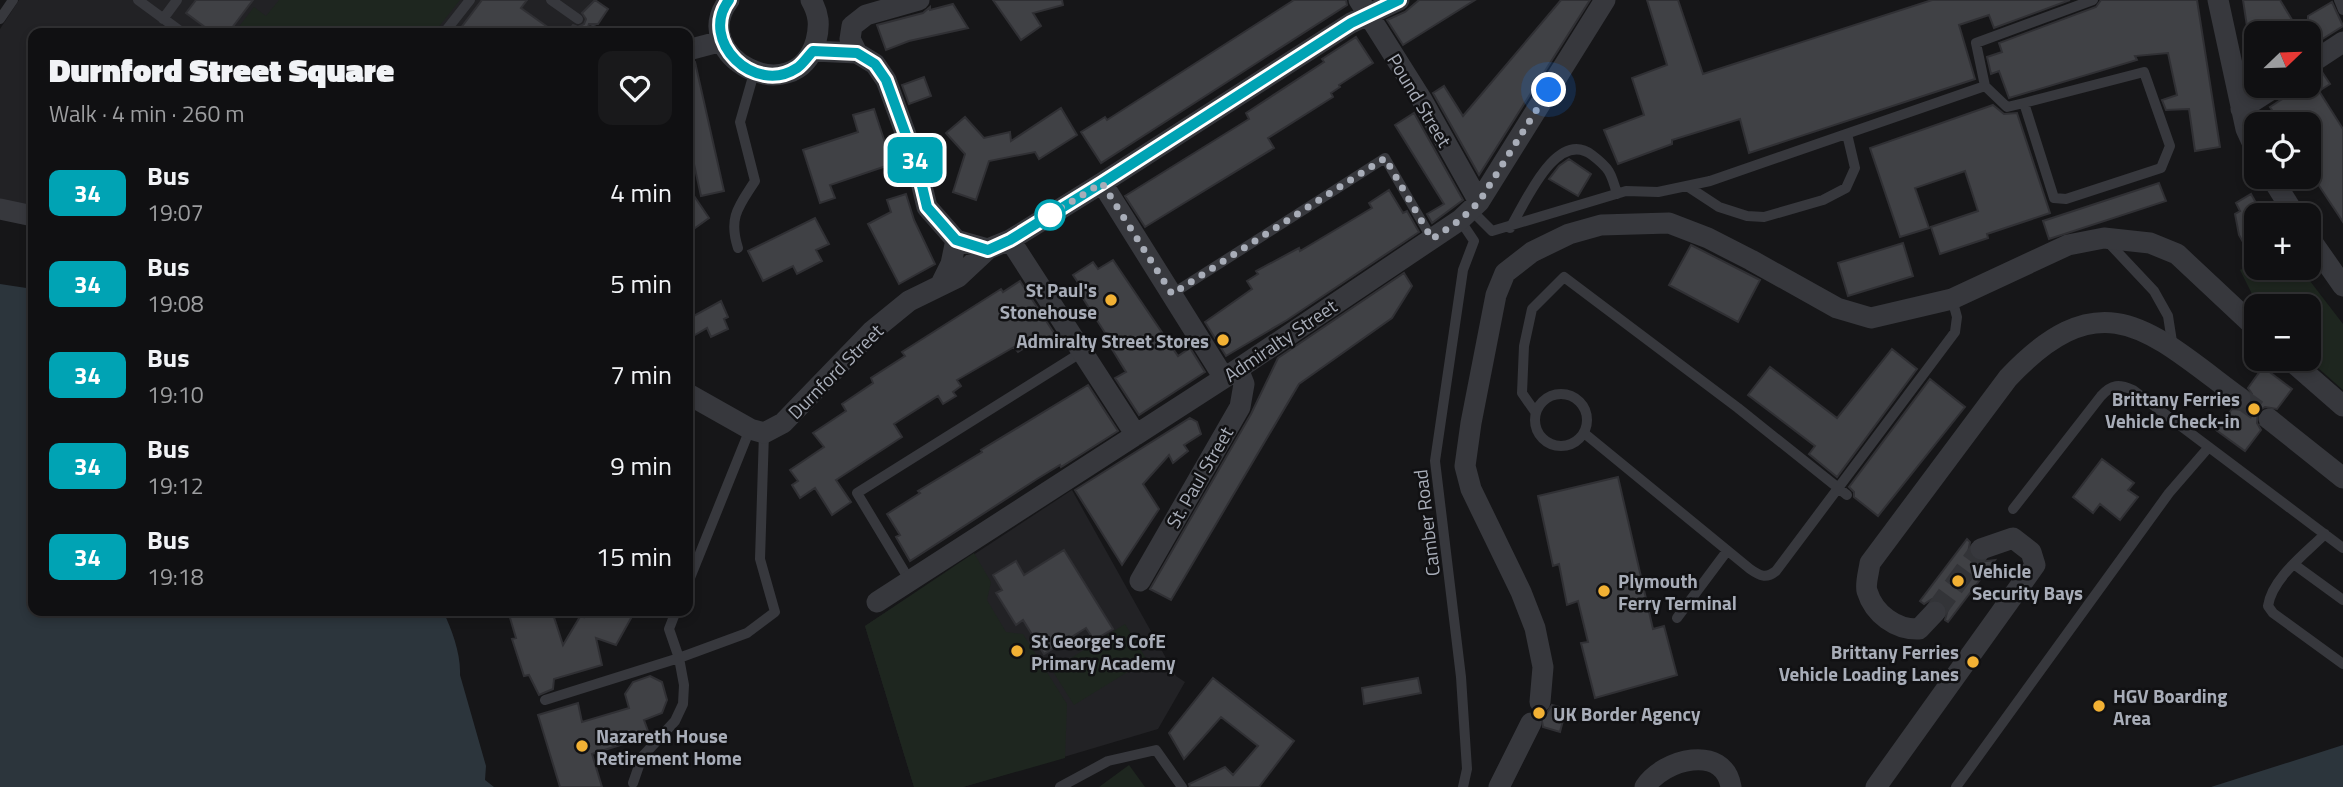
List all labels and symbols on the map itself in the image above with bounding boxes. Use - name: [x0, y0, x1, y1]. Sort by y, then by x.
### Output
- north arrow: [2244, 21, 2320, 98]
- street label: Pound Street: [1381, 48, 1460, 153]
- your location: [1531, 72, 1566, 107]
- line badge: 34: [884, 137, 946, 183]
- unlabelled marker: [1035, 200, 1065, 230]
- place label: St Paul's Stonehouse: [1000, 275, 1097, 326]
- street label: Admiralty Street: [1218, 291, 1343, 389]
- marker: St Paul's Stonehouse: [1103, 292, 1119, 308]
- street label: Durnford Street: [781, 316, 890, 425]
- place label: Admiralty Street Stores: [1016, 326, 1209, 355]
- marker: Admiralty Street Stores: [1215, 332, 1231, 348]
- place label: Brittany Ferries Vehicle Check-in: [2105, 384, 2240, 435]
- marker: Brittany Ferries Vehicle Check-in: [2246, 401, 2262, 417]
- street label: St. Paul Street: [1158, 420, 1240, 533]
- street label: Camber Road: [1405, 468, 1447, 578]
- place label: Vehicle Security Bays: [1972, 556, 2083, 607]
- place label: Plymouth Ferry Terminal: [1618, 566, 1737, 617]
- marker: Vehicle Security Bays: [1950, 573, 1966, 589]
- marker: Plymouth Ferry Terminal: [1596, 583, 1612, 599]
- place label: St George's CofE Primary Academy: [1031, 626, 1176, 677]
- place label: Brittany Ferries Vehicle Loading Lanes: [1779, 637, 1959, 688]
- marker: St George's CofE Primary Academy: [1009, 643, 1025, 659]
- marker: Brittany Ferries Vehicle Loading Lanes: [1965, 654, 1981, 670]
- place label: HGV Boarding Area: [2113, 681, 2227, 732]
- marker: HGV Boarding Area: [2091, 698, 2107, 714]
- place label: UK Border Agency: [1553, 699, 1701, 728]
- marker: UK Border Agency: [1531, 705, 1547, 721]
- place label: Nazareth House Retirement Home: [596, 721, 742, 772]
- marker: Nazareth House Retirement Home: [574, 738, 590, 754]

